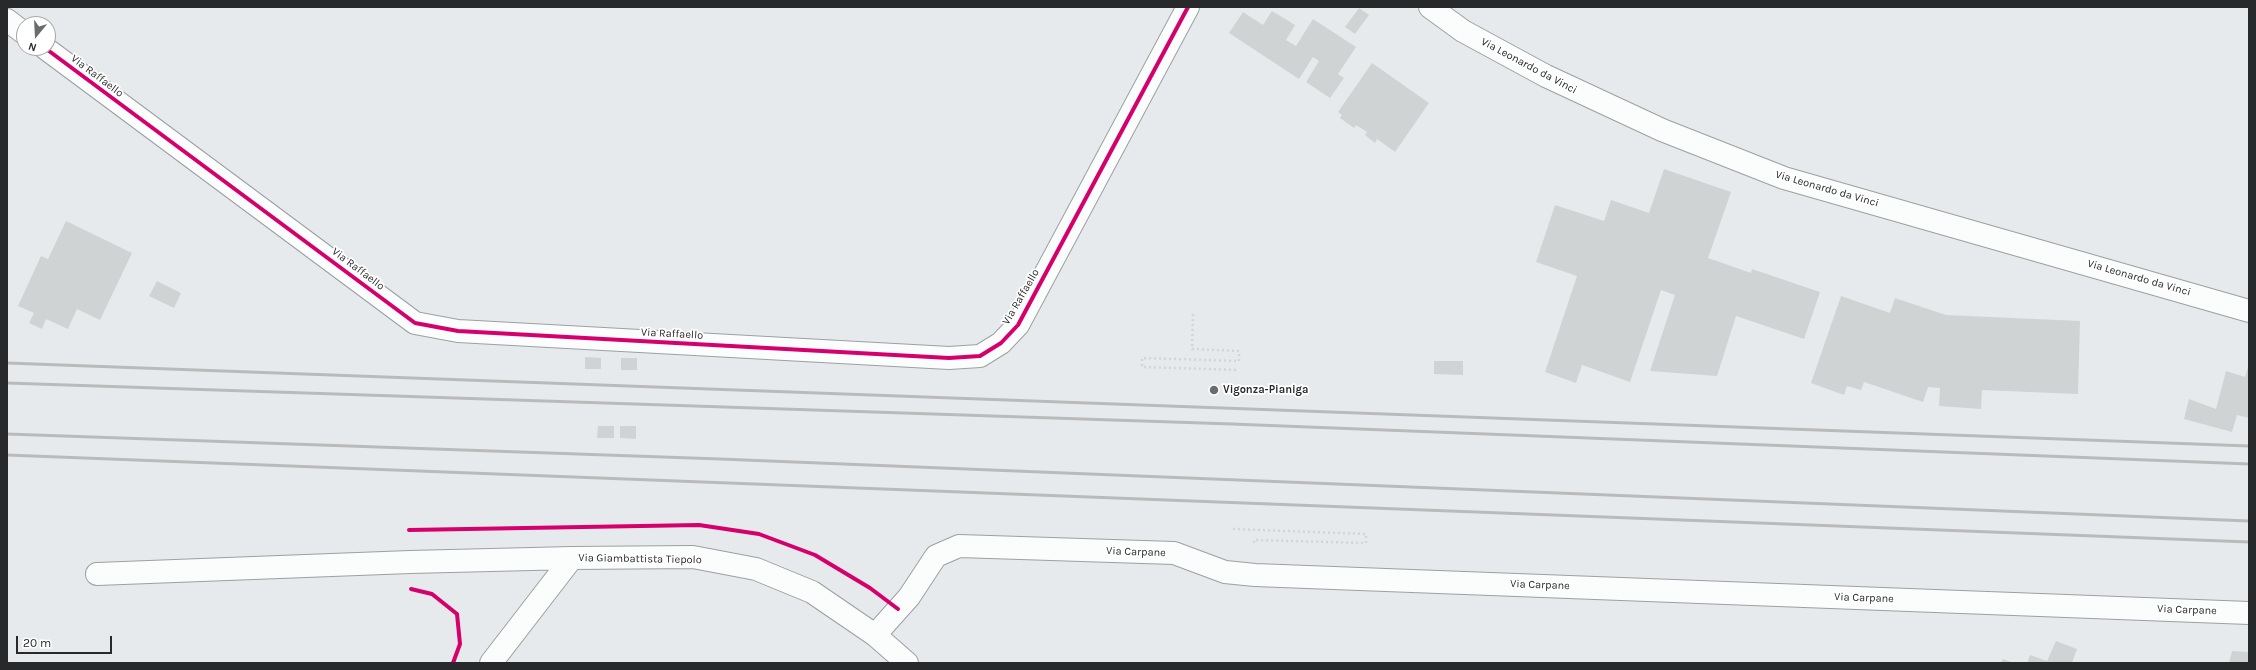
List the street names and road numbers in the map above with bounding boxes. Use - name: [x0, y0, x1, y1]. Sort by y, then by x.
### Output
- street label: Via Leonardo da Vinci: [1479, 35, 1579, 97]
- street label: Via Raffaello: [68, 52, 126, 100]
- street label: Via Leonardo da Vinci: [1774, 168, 1880, 210]
- street label: Via Raffaello: [329, 245, 387, 293]
- street label: Via Leonardo da Vinci: [2086, 257, 2192, 299]
- street label: Via Raffaello: [1000, 267, 1042, 327]
- street label: Via Raffaello: [641, 326, 703, 342]
- street label: Via Carpane: [1106, 544, 1166, 560]
- street label: Via Giambattista Tiepolo: [578, 551, 702, 567]
- street label: Via Carpane: [1510, 577, 1570, 593]
- street label: Via Carpane: [1834, 590, 1894, 606]
- street label: Via Carpane: [2157, 602, 2217, 618]

